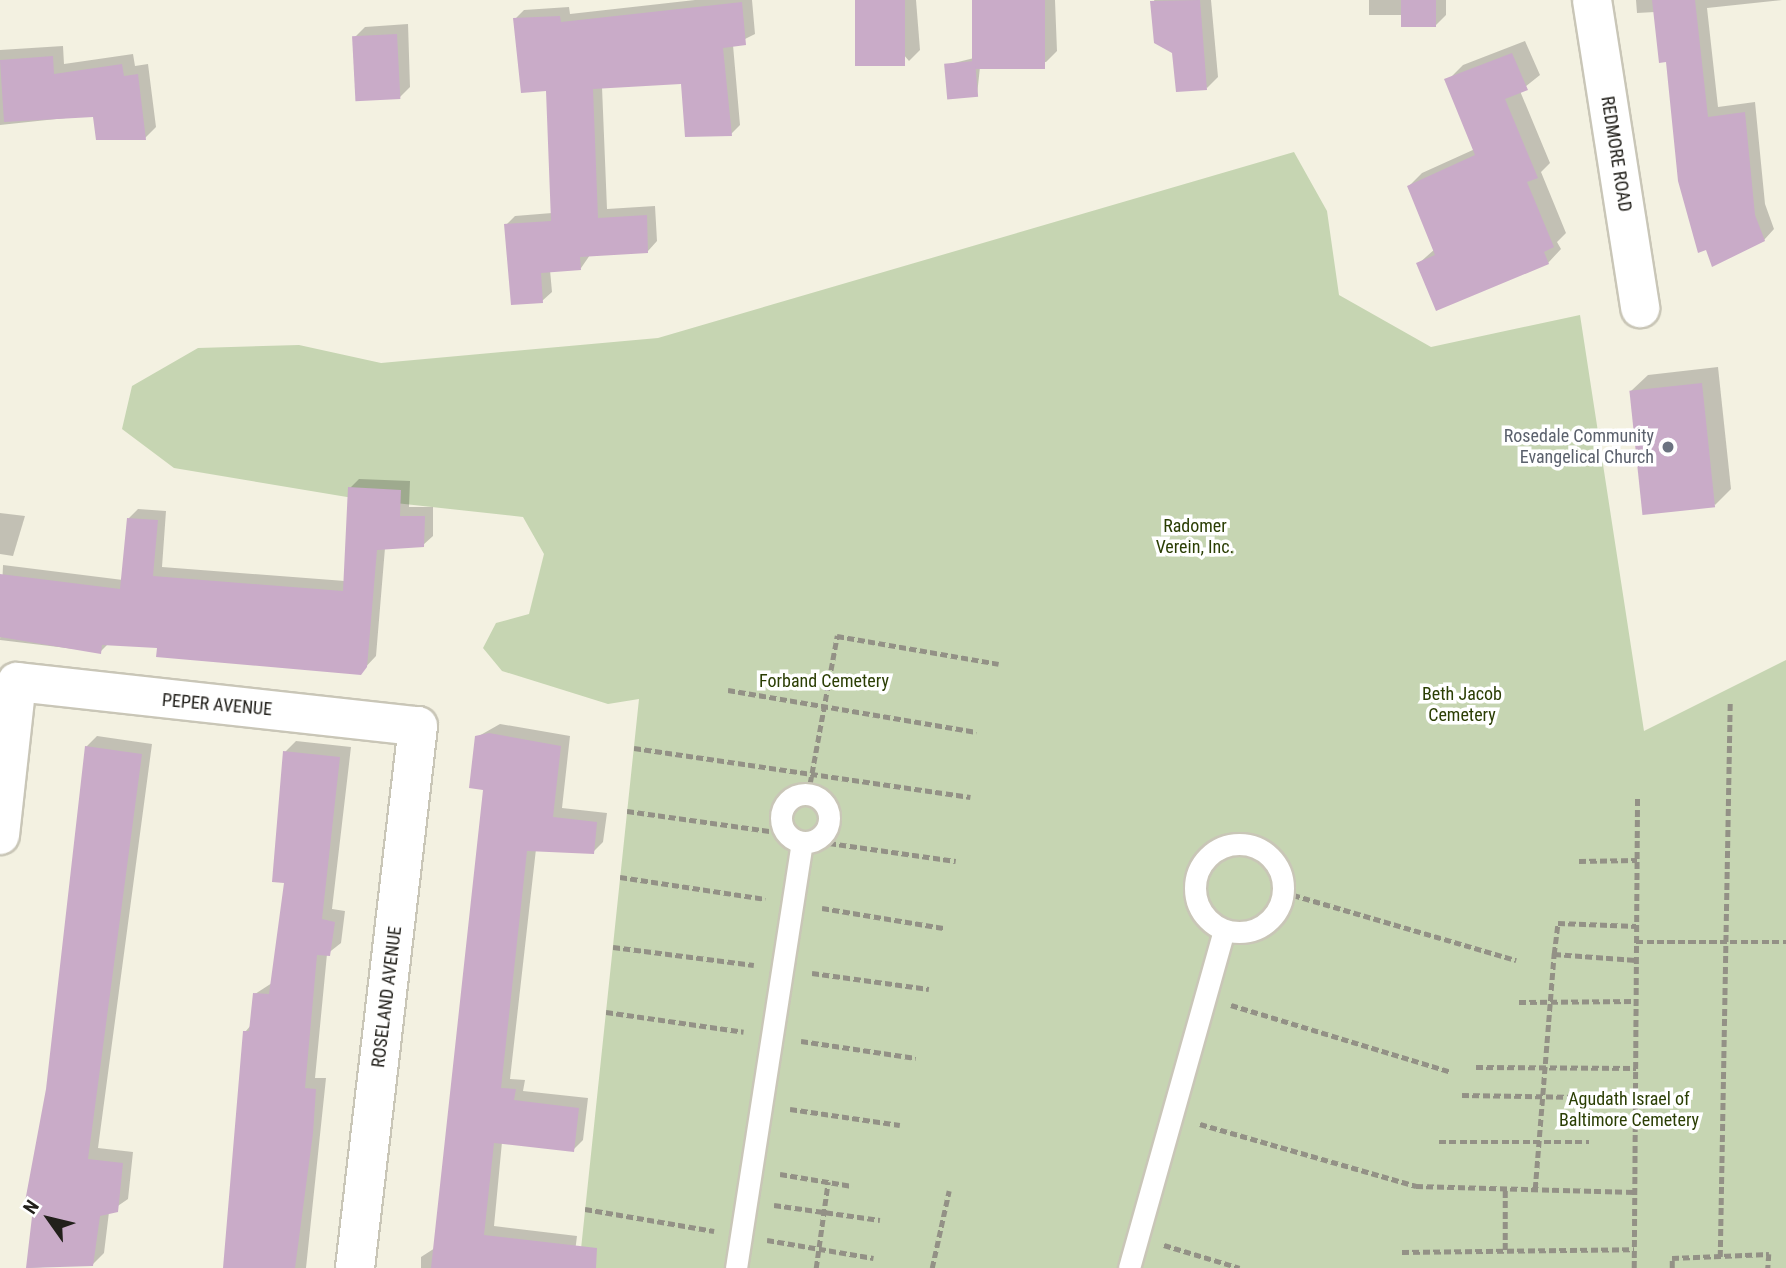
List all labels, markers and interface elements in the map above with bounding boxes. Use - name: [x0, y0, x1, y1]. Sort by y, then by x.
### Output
- street label: REDMORE ROAD: [1596, 95, 1636, 213]
- place label: Rosedale Community Evangelical Church: [1504, 426, 1654, 468]
- marker: Rosedale Community Evangelical Church: [1660, 439, 1676, 455]
- park label: Radomer Verein, Inc.: [1156, 516, 1234, 558]
- park label: Forband Cemetery: [759, 670, 889, 692]
- park label: Beth Jacob Cemetery: [1422, 684, 1502, 726]
- street label: PEPER AVENUE: [161, 689, 273, 721]
- street label: ROSELAND AVENUE: [368, 925, 406, 1069]
- park label: Agudath Israel of Baltimore Cemetery: [1559, 1089, 1699, 1132]
- north arrow: [14, 1184, 84, 1254]
- text: N: [18, 1196, 44, 1218]

